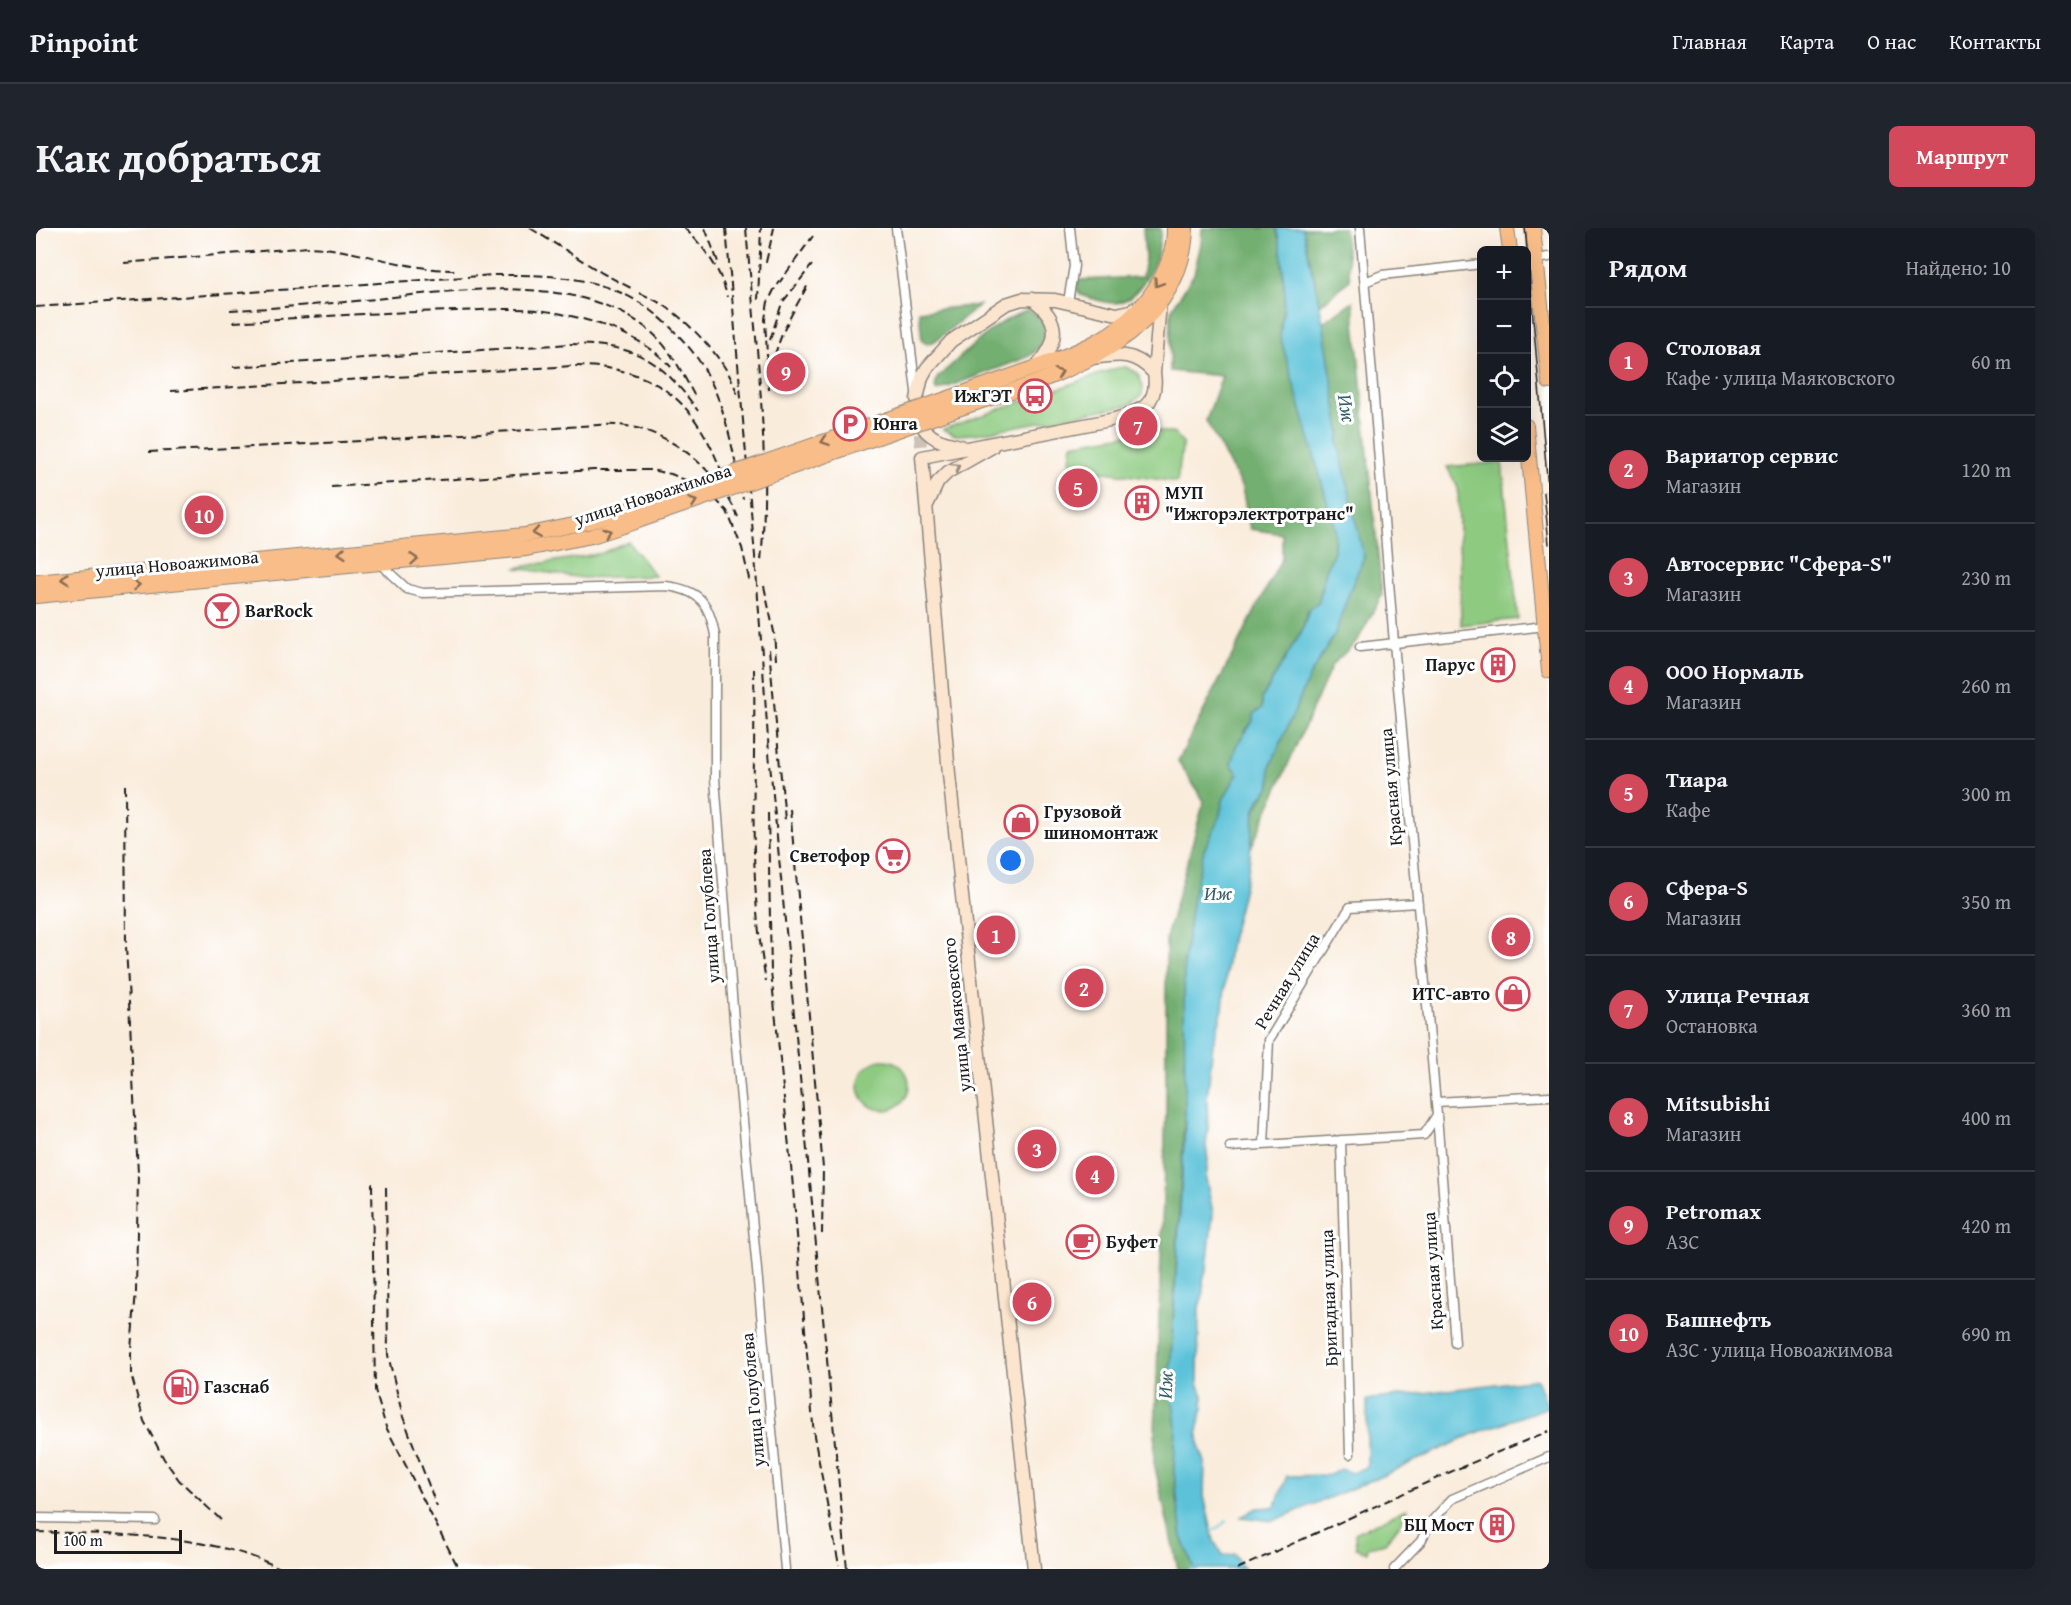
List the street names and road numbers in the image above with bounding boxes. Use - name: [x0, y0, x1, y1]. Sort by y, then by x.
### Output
- street label: улица Новоажимова: [570, 456, 735, 533]
- street label: улица Новоажимова: [93, 543, 260, 584]
- street label: Красная улица: [1372, 727, 1409, 847]
- street label: улица Голублева: [690, 848, 727, 985]
- street label: Речная улица: [1247, 927, 1326, 1034]
- street label: улица Маяковского: [935, 936, 978, 1095]
- street label: Красная улица: [1415, 1211, 1450, 1331]
- street label: Бригадная улица: [1313, 1229, 1344, 1367]
- street label: улица Голублева: [733, 1331, 772, 1469]

